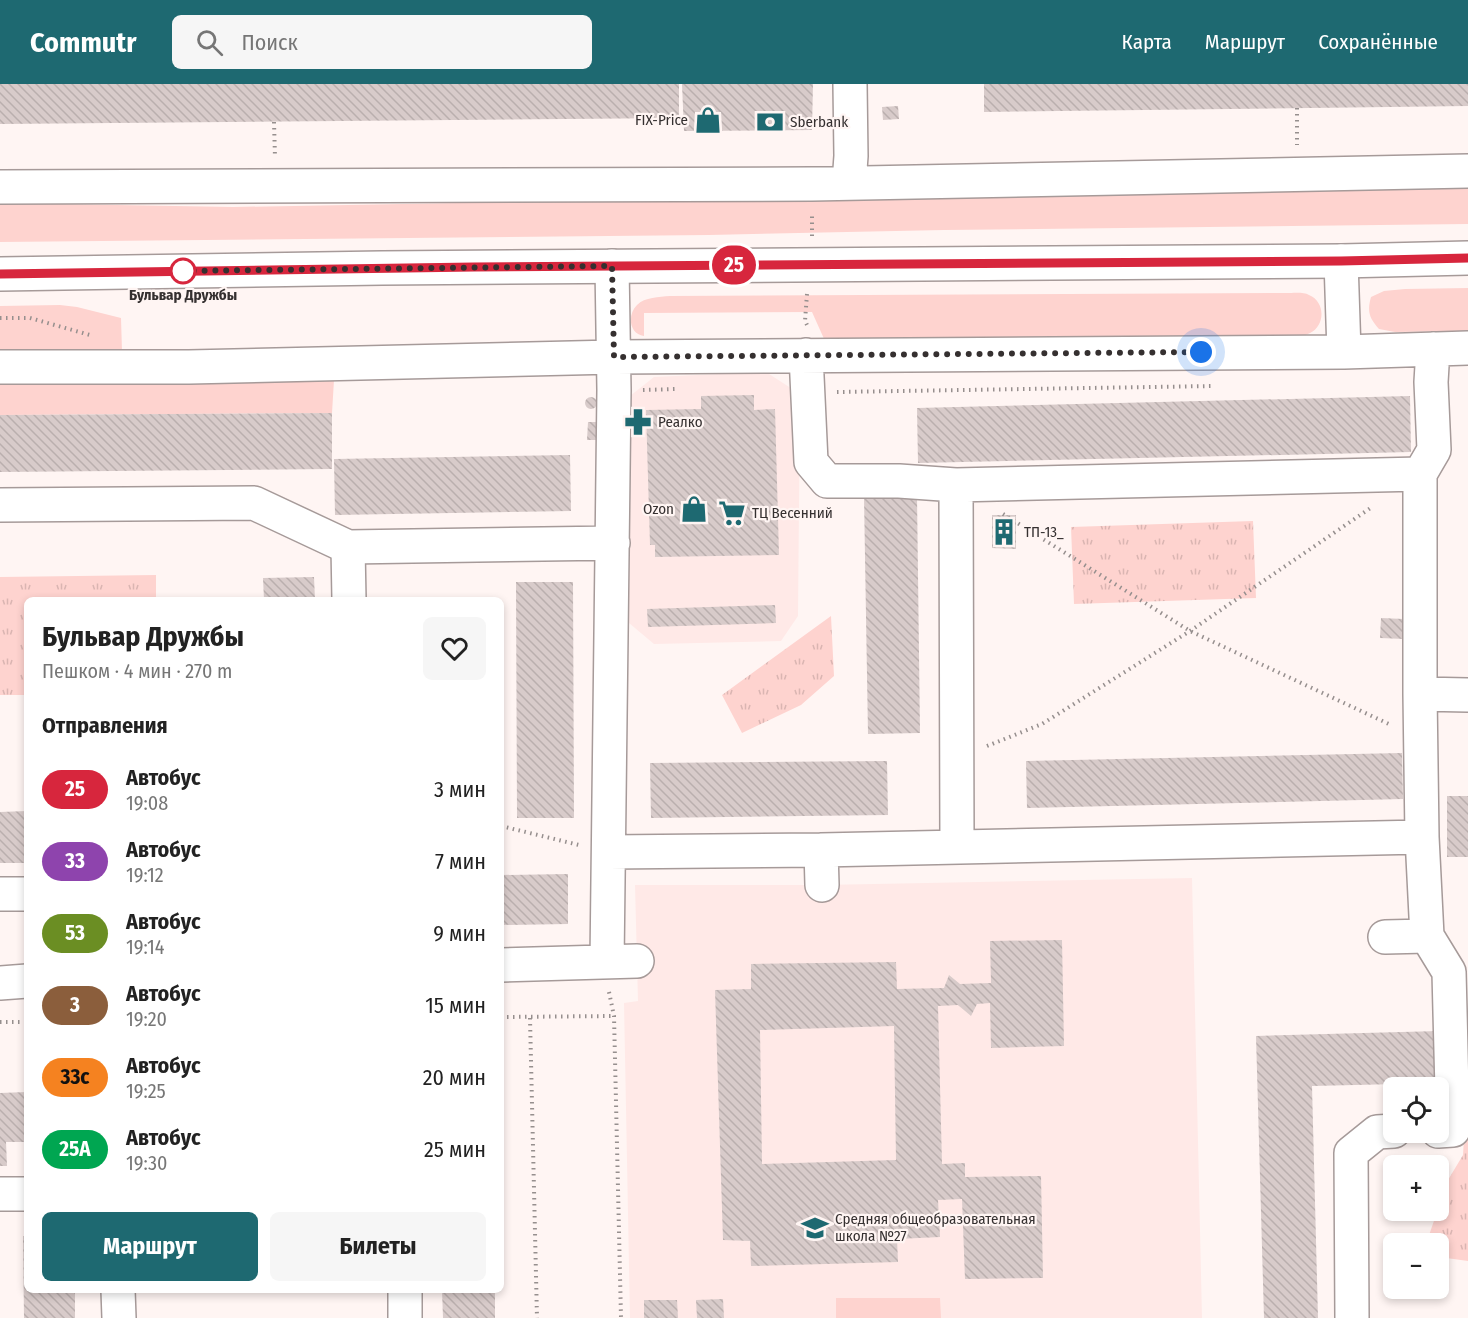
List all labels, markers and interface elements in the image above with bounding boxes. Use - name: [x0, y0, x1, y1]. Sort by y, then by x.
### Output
- search box: [172, 15, 592, 69]
- text: Commutr: [30, 26, 136, 59]
- icon: search: [193, 26, 226, 59]
- text: Поиск: [241, 29, 298, 56]
- text: Карта: [1122, 29, 1172, 55]
- text: Маршрут: [1205, 29, 1285, 55]
- text: Сохранённые: [1318, 29, 1438, 55]
- shop icon: FIX-Price: [693, 105, 723, 135]
- bank icon: Sberbank: [755, 107, 785, 137]
- place label: FIX-Price: [635, 111, 688, 129]
- place label: Sberbank: [790, 113, 848, 131]
- line badge: 25: [707, 246, 761, 285]
- text: 25: [724, 252, 744, 278]
- marker: Бульвар Дружбы: [170, 258, 196, 284]
- place label: Бульвар Дружбы: [129, 286, 237, 304]
- your location: [1186, 337, 1216, 367]
- pharmacy icon: Реалко: [623, 407, 653, 437]
- place label: Реалко: [658, 413, 703, 431]
- shop icon: Ozon: [679, 494, 709, 524]
- supermarket icon: ТЦ Весенний: [717, 498, 747, 528]
- place label: Ozon: [643, 500, 674, 518]
- place label: ТЦ Весенний: [752, 504, 833, 522]
- building icon: ТП-13_: [989, 517, 1019, 547]
- place label: ТП-13_: [1024, 523, 1064, 541]
- button: heart: [423, 617, 486, 680]
- text: Бульвар Дружбы: [42, 620, 244, 653]
- text: Пешком · 4 мин · 270 m: [42, 659, 232, 683]
- text: Отправления: [42, 712, 168, 739]
- text: Автобус: [126, 764, 201, 791]
- text: 25: [65, 776, 85, 802]
- text: 3 мин: [434, 776, 486, 803]
- text: 19:08: [126, 791, 168, 815]
- text: Автобус: [126, 836, 201, 863]
- text: 33: [65, 848, 85, 874]
- text: 7 мин: [435, 848, 486, 875]
- text: 19:12: [126, 863, 164, 887]
- text: Автобус: [126, 908, 201, 935]
- text: 53: [65, 920, 85, 946]
- text: 9 мин: [433, 920, 486, 947]
- text: 19:14: [126, 935, 164, 959]
- text: Автобус: [126, 980, 201, 1007]
- text: 3: [70, 992, 80, 1018]
- text: 15 мин: [425, 992, 486, 1019]
- text: 19:20: [126, 1007, 167, 1031]
- text: Автобус: [126, 1052, 201, 1079]
- text: 33с: [60, 1064, 90, 1090]
- text: 20 мин: [423, 1064, 486, 1091]
- map controls: [1383, 1077, 1449, 1299]
- button: locate: [1383, 1077, 1449, 1143]
- text: 19:25: [126, 1079, 166, 1103]
- text: Автобус: [126, 1124, 201, 1151]
- text: 25А: [59, 1136, 91, 1162]
- text: 25 мин: [424, 1136, 486, 1163]
- text: 19:30: [126, 1151, 167, 1175]
- button: +: [1383, 1155, 1449, 1221]
- place label: Средняя общеобразовательная школа №27: [835, 1210, 1036, 1245]
- button: Маршрут: [42, 1212, 258, 1281]
- button: Билеты: [270, 1212, 486, 1281]
- school or university icon: Средняя общеобразовательная школа №27: [800, 1213, 830, 1243]
- button: −: [1383, 1233, 1449, 1299]

